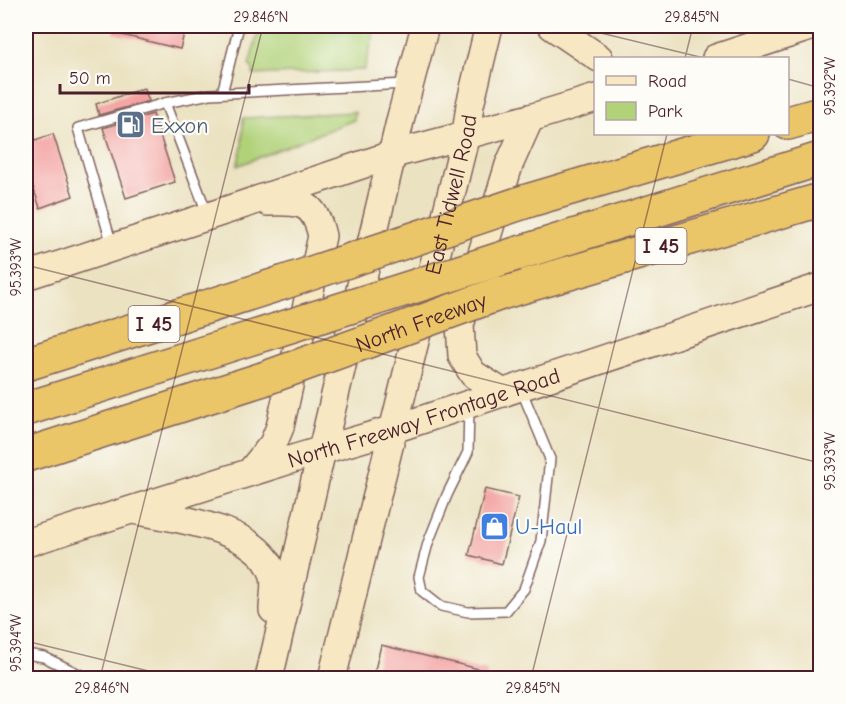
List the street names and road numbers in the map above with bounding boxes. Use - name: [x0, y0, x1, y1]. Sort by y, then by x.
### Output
- street label: East Tidwell Road: [420, 113, 483, 277]
- road number: I 45: [636, 228, 686, 264]
- street label: North Freeway: [352, 287, 491, 358]
- road number: I 45: [128, 306, 180, 342]
- street label: North Freeway Frontage Road: [285, 363, 563, 474]

